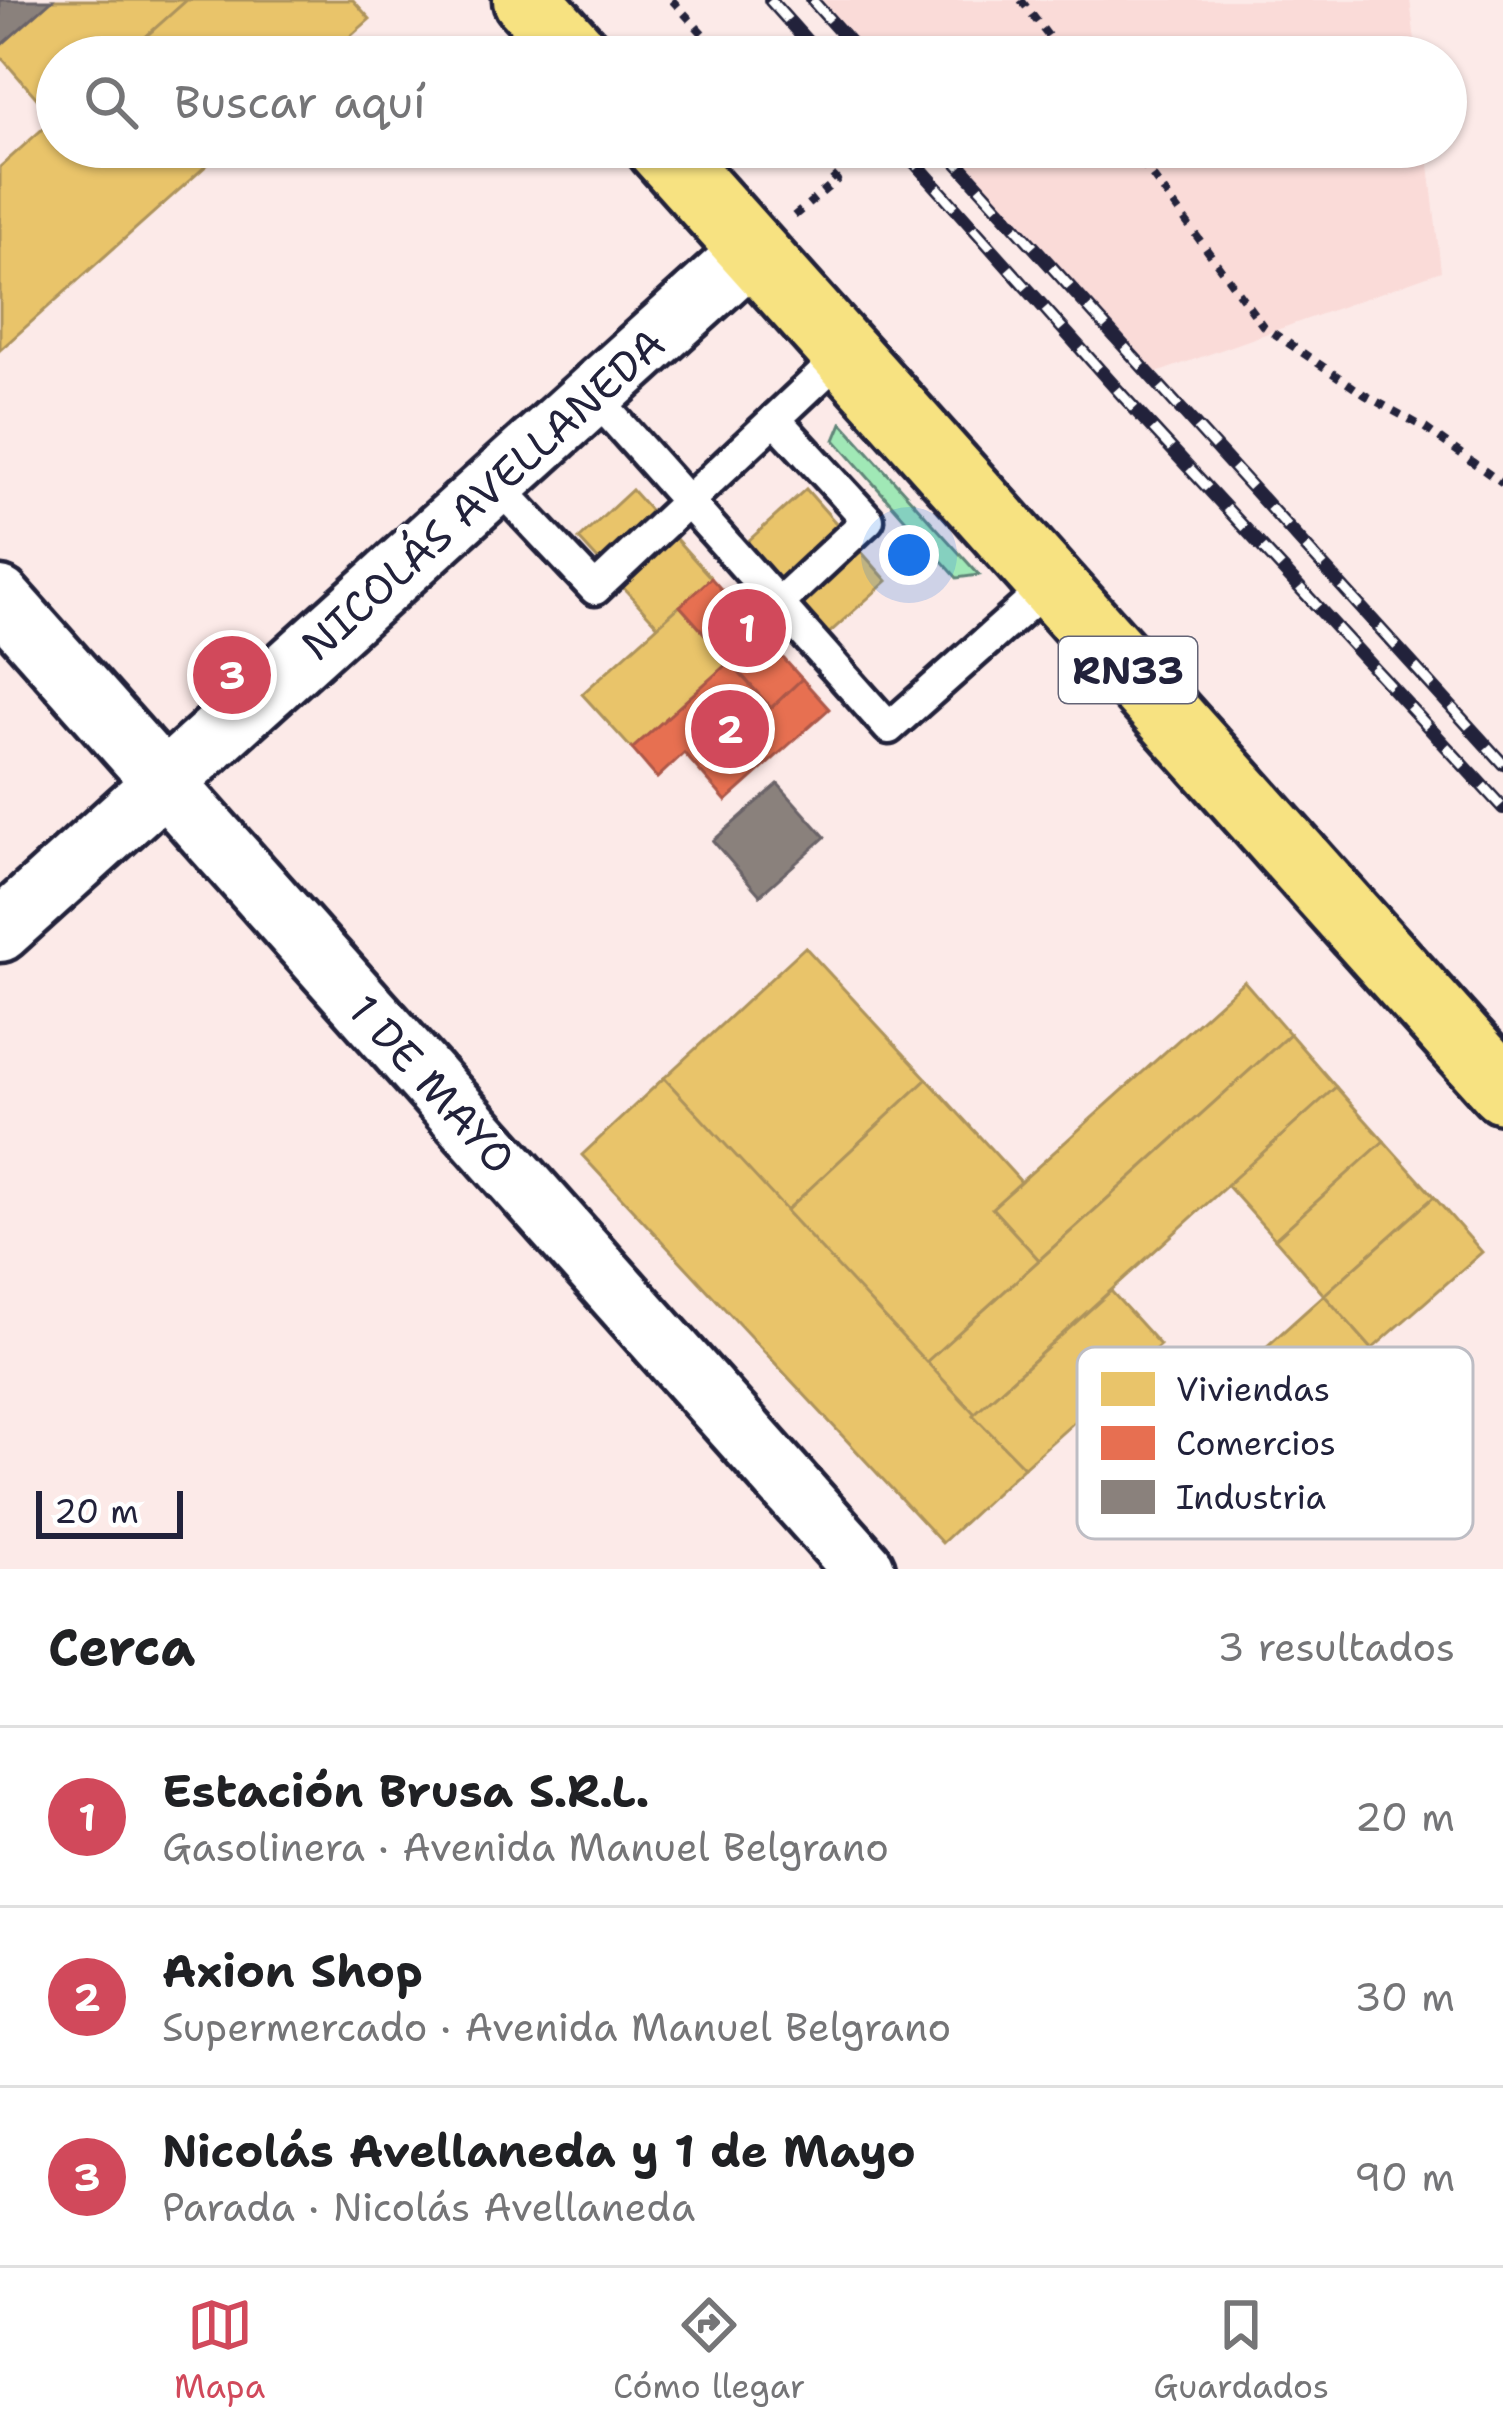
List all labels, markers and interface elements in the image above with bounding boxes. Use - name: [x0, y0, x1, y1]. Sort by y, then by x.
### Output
- search box: [36, 36, 1467, 168]
- icon: search: [78, 69, 144, 135]
- text: Buscar aquí: [174, 72, 426, 132]
- street label: NICOLÁS AVELLANEDA: [289, 316, 677, 672]
- your location: [879, 525, 939, 585]
- pin: 1: [708, 583, 786, 673]
- pin: 3: [193, 630, 271, 720]
- road number: RN33: [1059, 637, 1197, 703]
- pin: 2: [691, 684, 769, 774]
- street label: 1 DE MAYO: [337, 982, 527, 1186]
- legend: [1077, 1347, 1473, 1539]
- text: Viviendas: [1176, 1367, 1330, 1412]
- text: Comercios: [1176, 1421, 1336, 1466]
- text: Industria: [1176, 1475, 1326, 1520]
- scale bar: [36, 1485, 183, 1538]
- text: 20 m: [54, 1489, 139, 1534]
- text: Cerca: [48, 1613, 195, 1681]
- text: 3 resultados: [1217, 1621, 1455, 1673]
- text: Estación Brusa S.R.L.: [162, 1761, 649, 1821]
- text: 1: [78, 1791, 96, 1843]
- text: 20 m: [1355, 1791, 1455, 1843]
- text: Gasolinera · Avenida Manuel Belgrano: [162, 1821, 889, 1873]
- text: Axion Shop: [162, 1941, 423, 2001]
- text: 2: [73, 1971, 101, 2023]
- text: 30 m: [1354, 1971, 1455, 2023]
- text: Supermercado · Avenida Manuel Belgrano: [162, 2001, 951, 2053]
- text: Nicolás Avellaneda y 1 de Mayo: [162, 2121, 916, 2181]
- text: 3: [73, 2151, 101, 2203]
- text: 90 m: [1354, 2151, 1455, 2203]
- text: Parada · Nicolás Avellaneda: [162, 2181, 695, 2233]
- tab: Mapa: [174, 2292, 265, 2409]
- tab: Cómo llegar: [613, 2292, 805, 2409]
- tab: Guardados: [1153, 2292, 1329, 2409]

